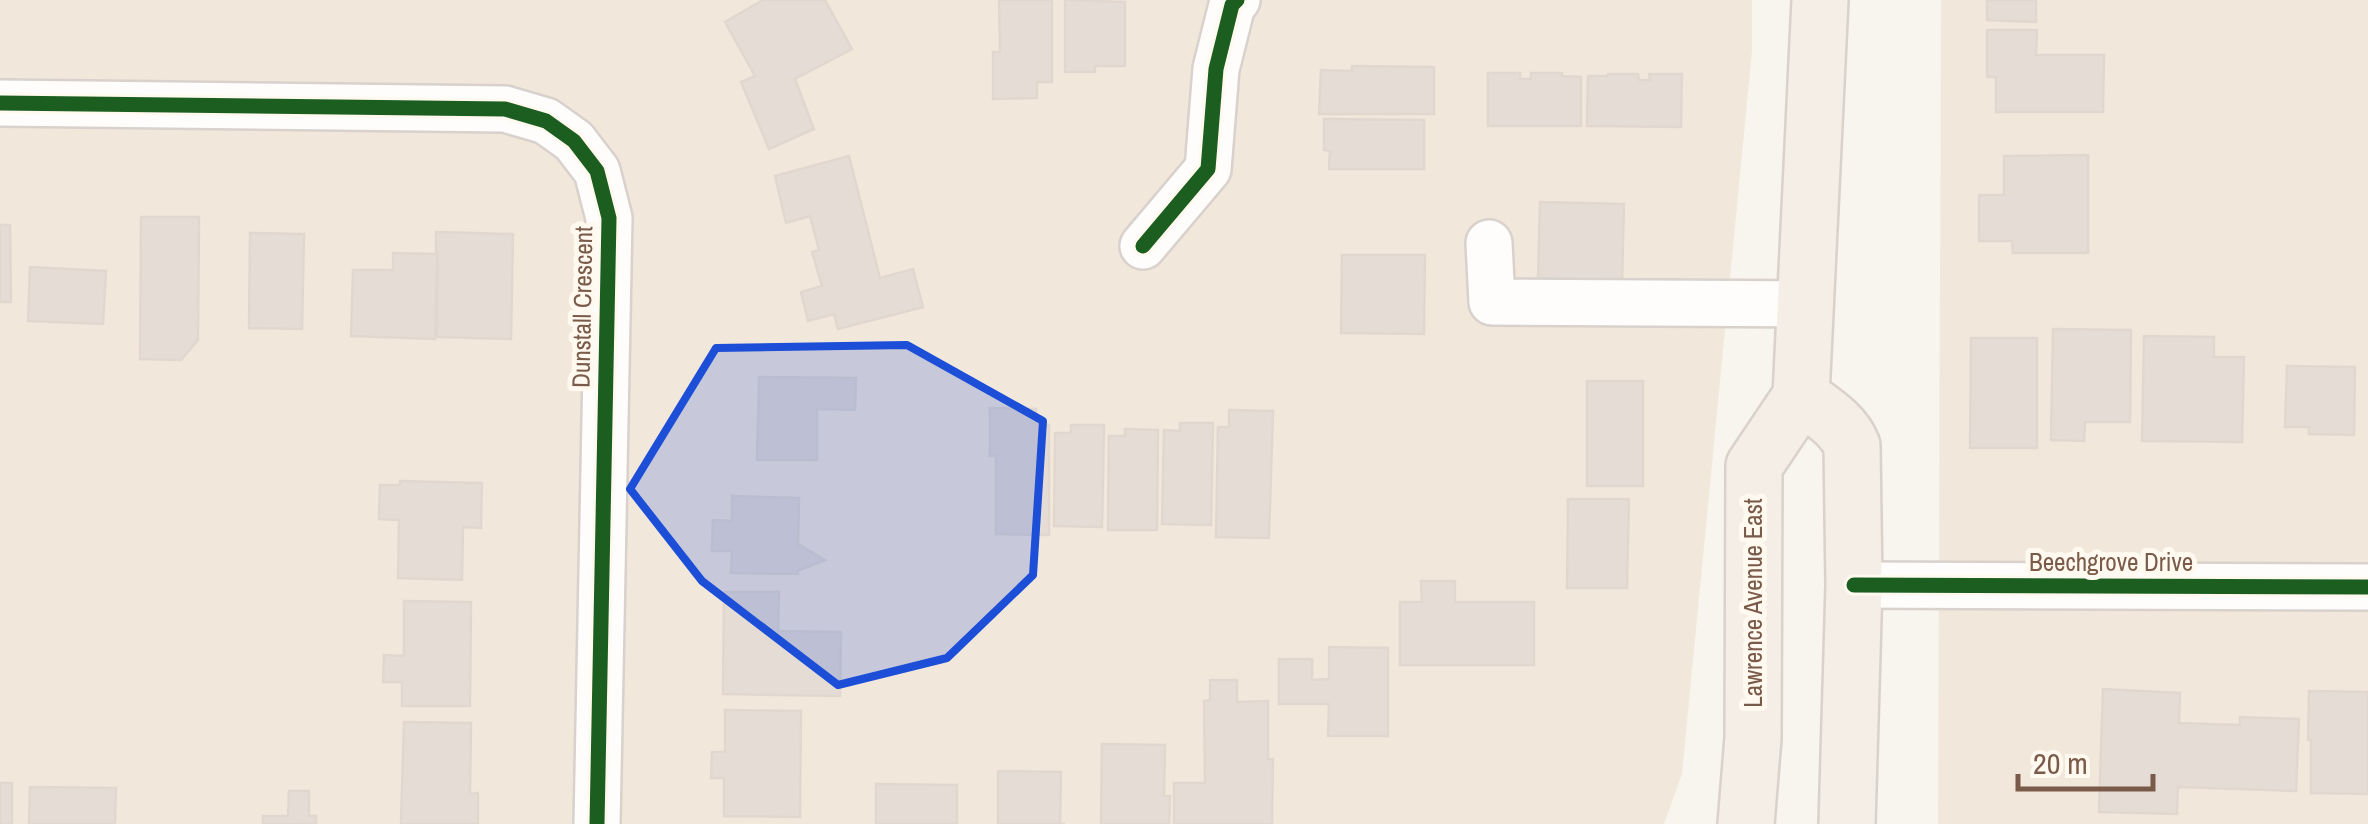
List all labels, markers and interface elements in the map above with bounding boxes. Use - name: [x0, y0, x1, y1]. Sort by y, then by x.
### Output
- street label: Dunstall Crescent: [564, 226, 600, 388]
- street label: Lawrence Avenue East: [1736, 498, 1770, 708]
- street label: Beechgrove Drive: [2029, 545, 2193, 579]
- scale bar: [2018, 729, 2153, 791]
- text: 20 m: [2033, 743, 2088, 783]

